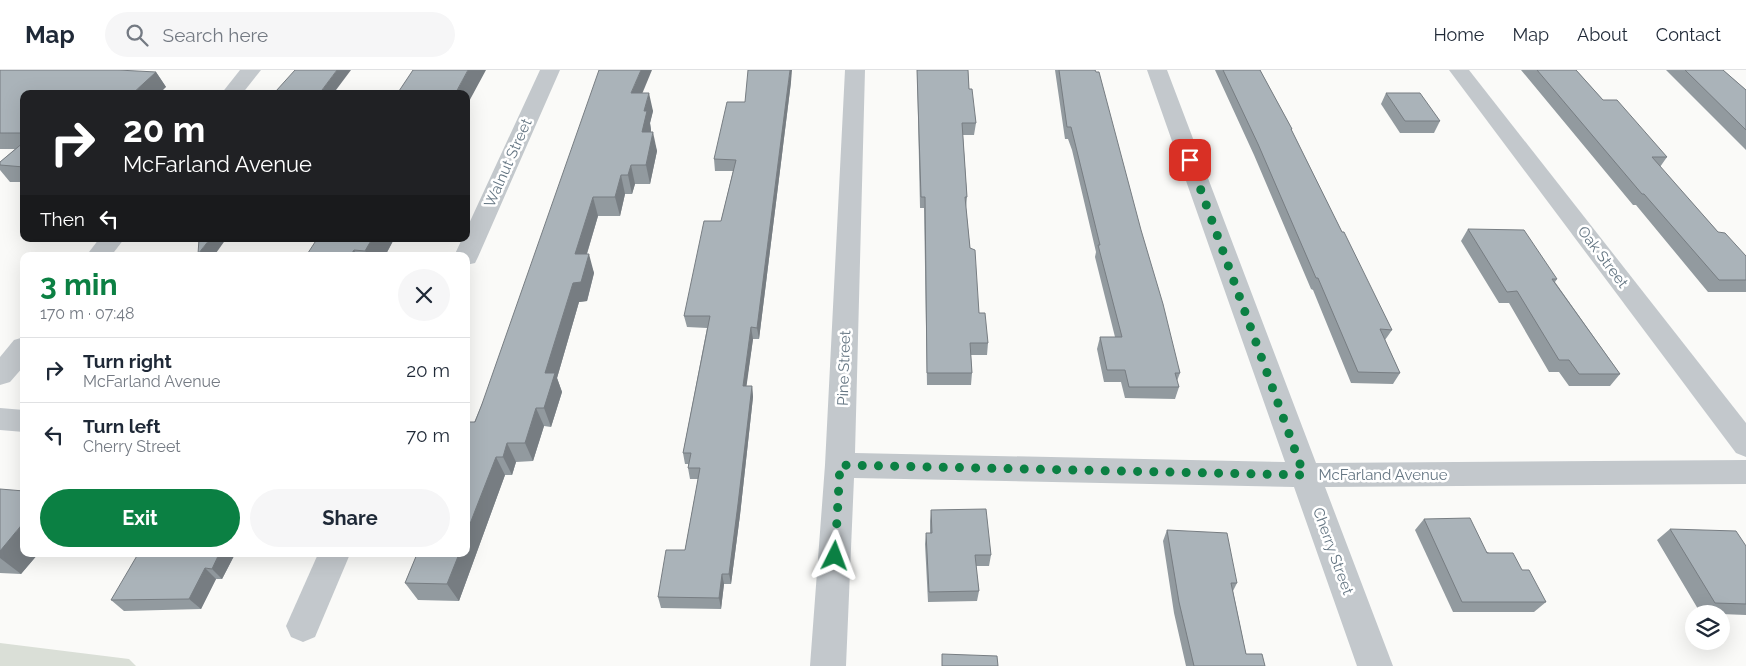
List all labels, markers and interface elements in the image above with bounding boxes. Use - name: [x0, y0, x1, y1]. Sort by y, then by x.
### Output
- search box: [105, 12, 455, 57]
- text: Map: [25, 20, 75, 49]
- icon: search: [123, 21, 151, 49]
- text: Search here: [163, 24, 268, 46]
- text: Home: [1433, 24, 1484, 45]
- text: Map: [1512, 24, 1549, 45]
- text: About: [1577, 24, 1628, 45]
- text: Contact: [1656, 24, 1721, 45]
- text: 20 m: [123, 109, 205, 150]
- icon: right: [40, 110, 105, 175]
- street label: Walnut Street: [480, 116, 536, 210]
- pin: [1169, 139, 1211, 181]
- icon: arrive: [1176, 146, 1204, 174]
- text: McFarland Avenue: [123, 151, 312, 177]
- icon: left: [95, 205, 123, 233]
- text: Then: [40, 208, 85, 230]
- street label: Oak Street: [1574, 223, 1632, 291]
- text: 3 min: [40, 267, 118, 302]
- button: close: [398, 269, 450, 321]
- text: 170 m · 07:48: [40, 304, 134, 323]
- street label: Pine Street: [834, 330, 854, 406]
- text: Turn right: [83, 350, 172, 372]
- icon: right: [40, 356, 68, 384]
- text: 20 m: [406, 359, 450, 381]
- text: McFarland Avenue: [83, 372, 220, 391]
- text: Turn left: [83, 415, 160, 437]
- icon: left: [40, 421, 68, 449]
- text: 70 m: [406, 424, 450, 446]
- text: Cherry Street: [83, 437, 181, 456]
- street label: McFarland Avenue: [1319, 466, 1448, 484]
- button: Exit: [40, 489, 240, 547]
- button: Share: [250, 489, 450, 547]
- street label: Cherry Street: [1309, 505, 1357, 597]
- position arrow: [808, 529, 860, 581]
- map controls: [1685, 605, 1730, 650]
- button: layers: [1685, 605, 1730, 650]

